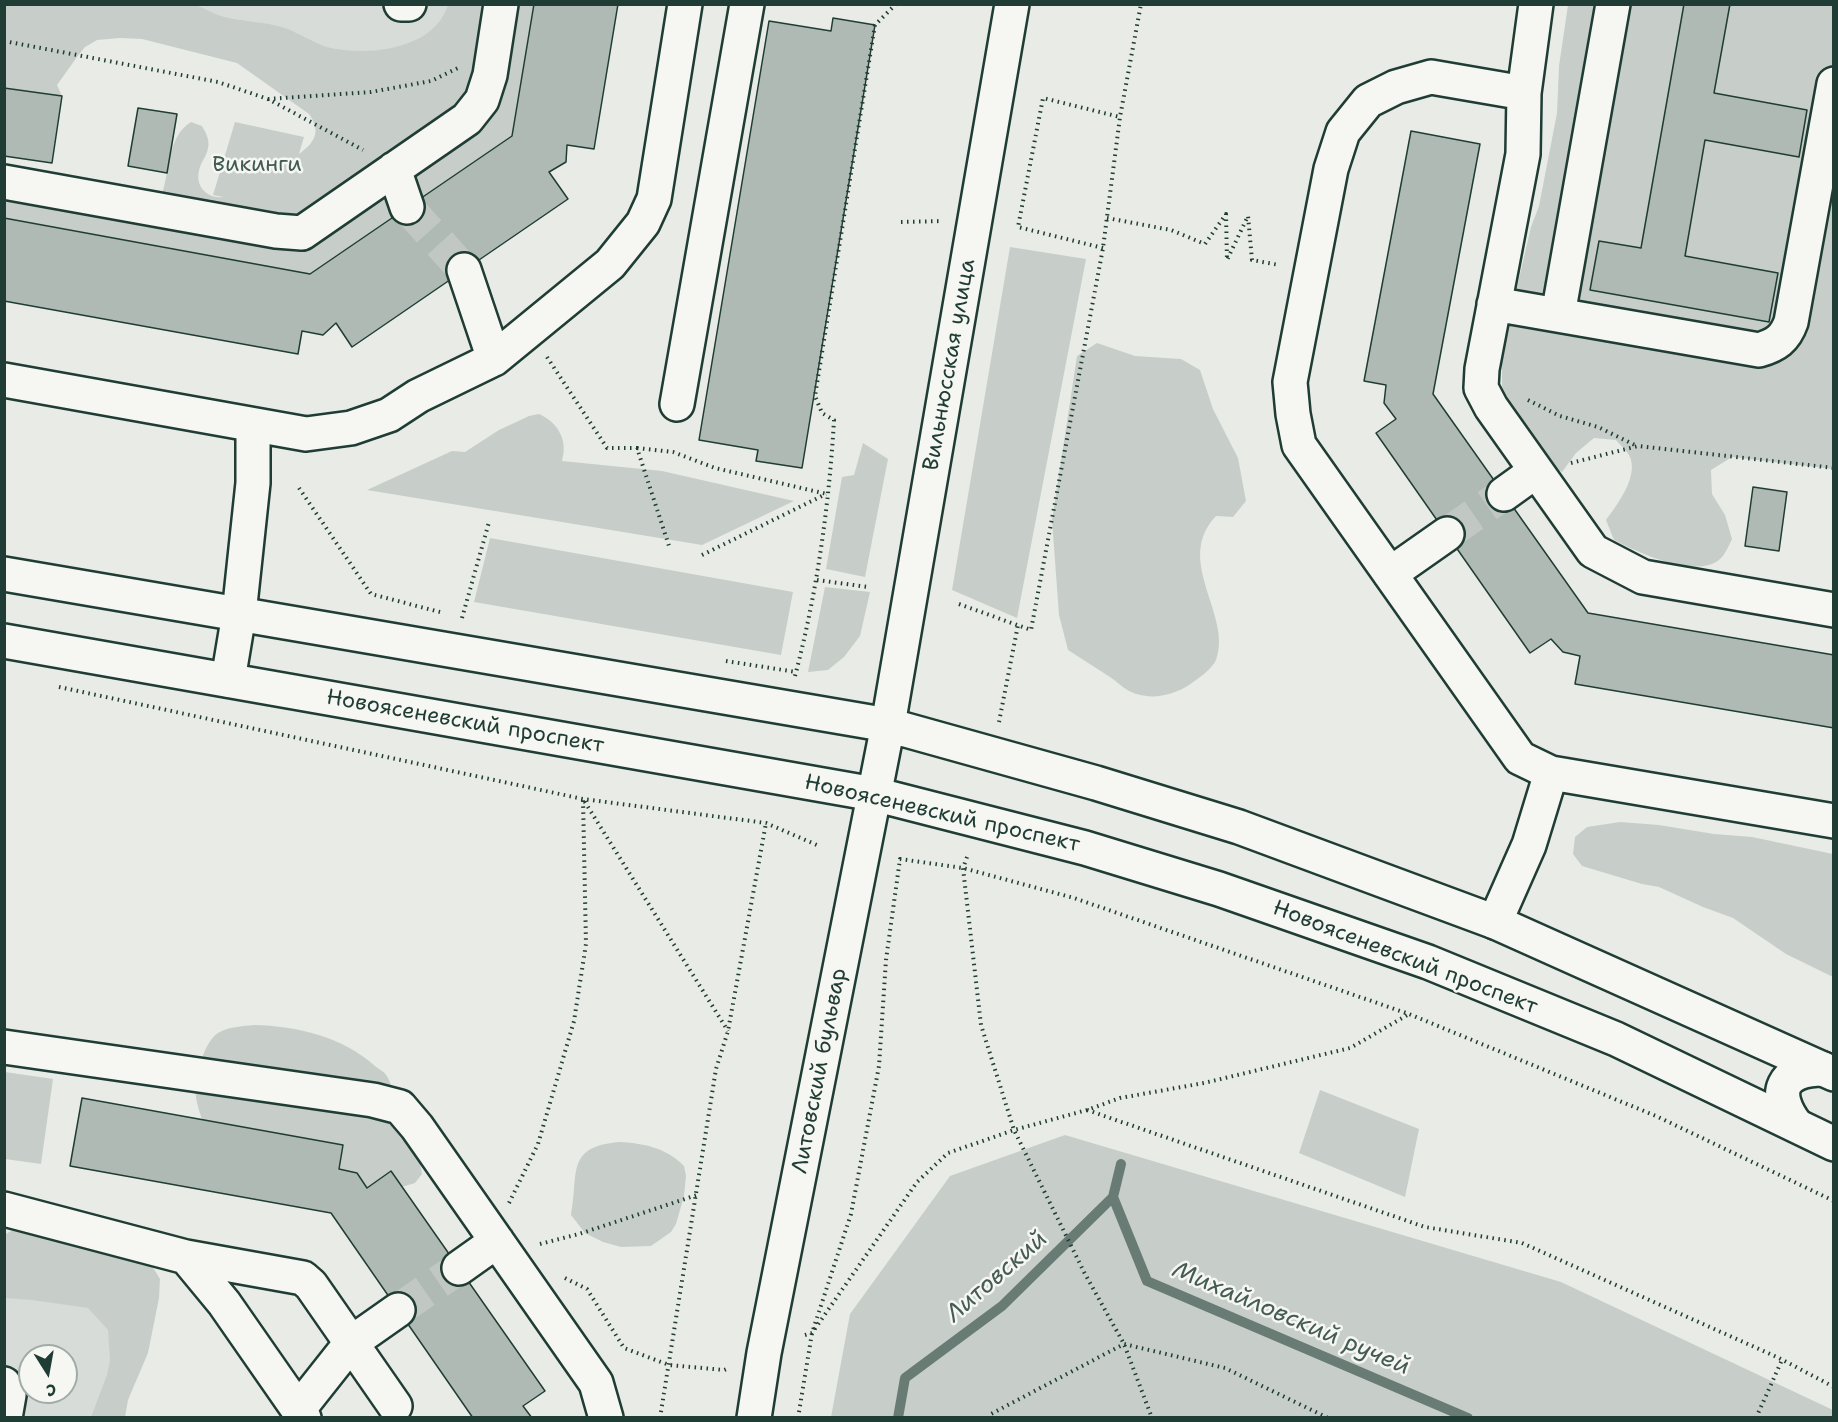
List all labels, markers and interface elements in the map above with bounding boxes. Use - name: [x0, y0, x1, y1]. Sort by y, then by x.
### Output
- park label: Викинги: [212, 152, 302, 178]
- street label: Вильнюсская улица: [918, 257, 982, 473]
- street label: Новоясеневский проспект: [324, 685, 606, 759]
- street label: Новоясеневский проспект: [802, 769, 1082, 859]
- street label: Новоясеневский проспект: [1269, 895, 1541, 1021]
- street label: Литовский бульвар: [787, 966, 853, 1176]
- water label: Литовский: [940, 1225, 1054, 1329]
- water label: Михайловский ручей: [1168, 1256, 1414, 1382]
- north arrow: [18, 1344, 78, 1404]
- text: С: [44, 1379, 58, 1401]

